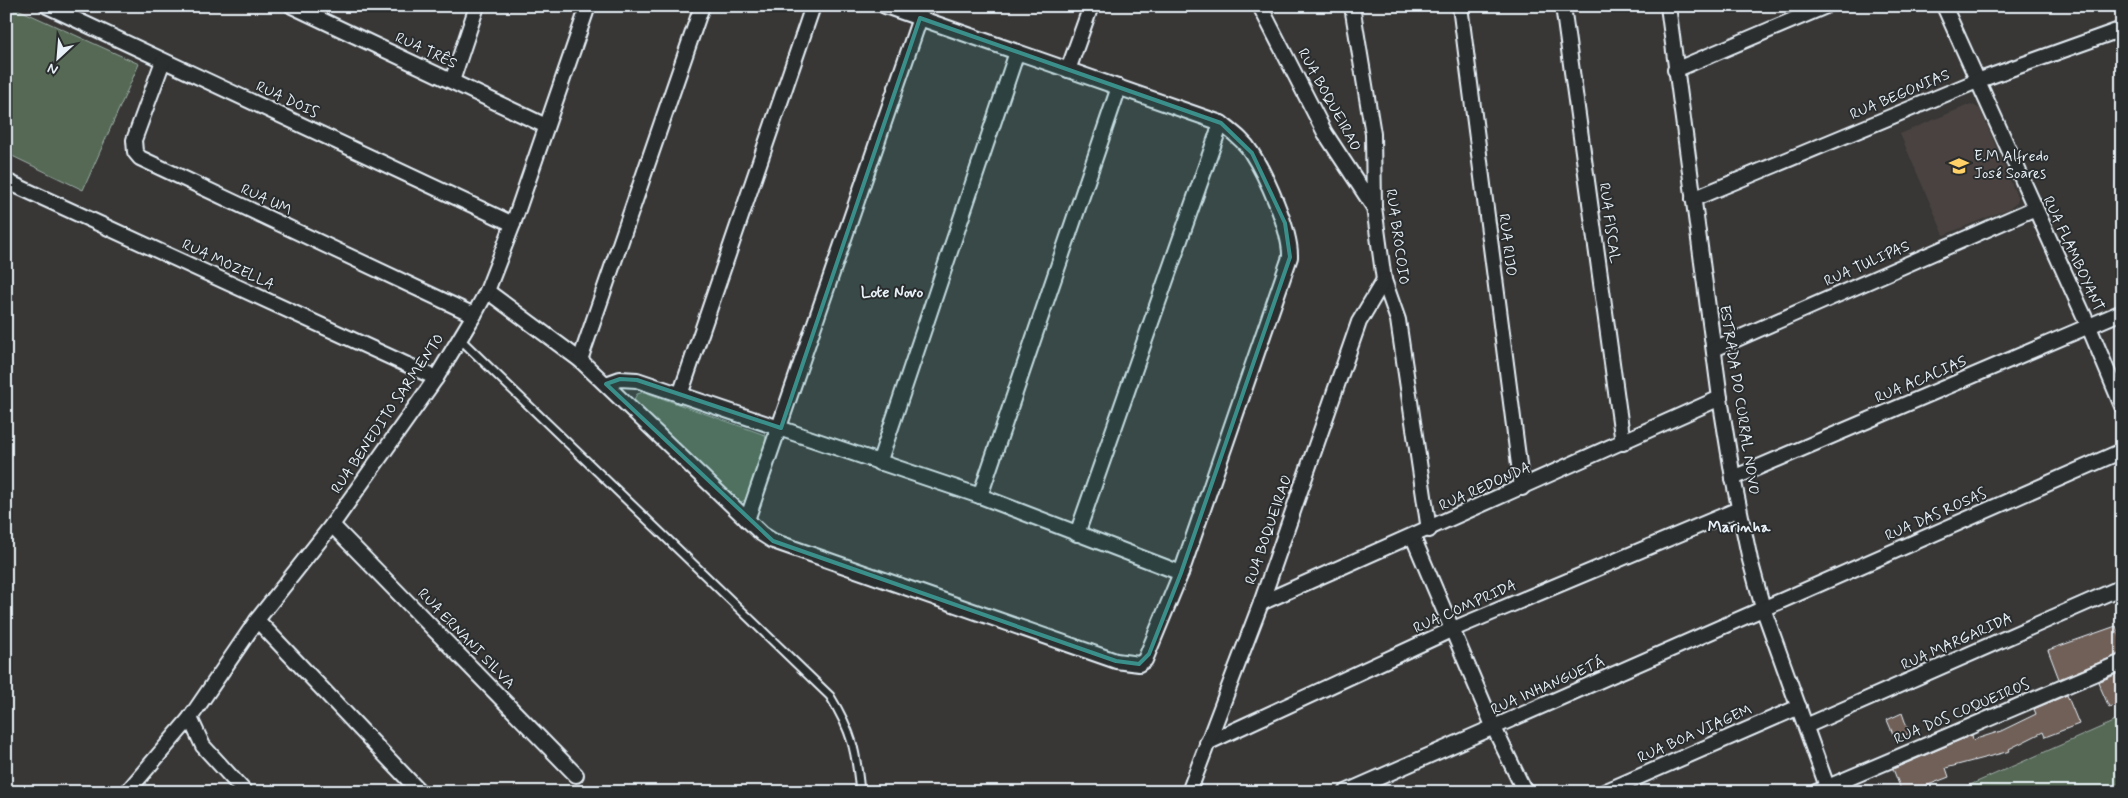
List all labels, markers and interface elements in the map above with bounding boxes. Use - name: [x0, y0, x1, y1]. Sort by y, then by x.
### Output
- street label: RUA TRÊS: [392, 28, 460, 74]
- north arrow: [32, 32, 82, 82]
- street label: RUA BOQUEIRAO: [1292, 45, 1366, 155]
- text: N: [45, 59, 61, 79]
- street label: RUA BEGONIAS: [1847, 65, 1953, 125]
- street label: RUA DOIS: [252, 77, 322, 123]
- place label: E.M Alfredo José Soares: [1974, 147, 2049, 184]
- school or university icon: E.M Alfredo José Soares: [1948, 155, 1970, 177]
- street label: RUA UM: [237, 179, 295, 221]
- street label: RUA FISCAL: [1593, 182, 1625, 265]
- street label: RUA BROCOIO: [1380, 188, 1414, 286]
- street label: RUA FLAMBOYANT: [2038, 193, 2109, 315]
- street label: RUA RIJO: [1493, 213, 1521, 277]
- street label: RUA MOZELLA: [178, 235, 278, 295]
- street label: RUA TULIPAS: [1821, 236, 1913, 292]
- district label: Lote Novo: [861, 282, 924, 303]
- street label: ESTRADA DO CURRAL NOVO: [1714, 304, 1764, 496]
- street label: RUA BENEDITO SARMENTO: [327, 330, 449, 498]
- street label: RUA ACACIAS: [1872, 351, 1970, 408]
- street label: RUA REDONDA: [1436, 458, 1534, 516]
- street label: RUA BOQUEIRAO: [1241, 472, 1297, 588]
- street label: RUA DAS ROSAS: [1882, 484, 1990, 546]
- district label: Marinha: [1708, 517, 1771, 538]
- street label: RUA COMPRIDA: [1410, 575, 1520, 639]
- street label: RUA ERNANI SILVA: [413, 584, 519, 694]
- street label: RUA MARGARIDA: [1898, 608, 2016, 676]
- street label: RUA INHANGUETÁ: [1487, 651, 1608, 720]
- street label: RUA DOS COQUEIROS: [1891, 674, 2033, 750]
- street label: RUA BOA VIAGEM: [1635, 700, 1755, 768]

